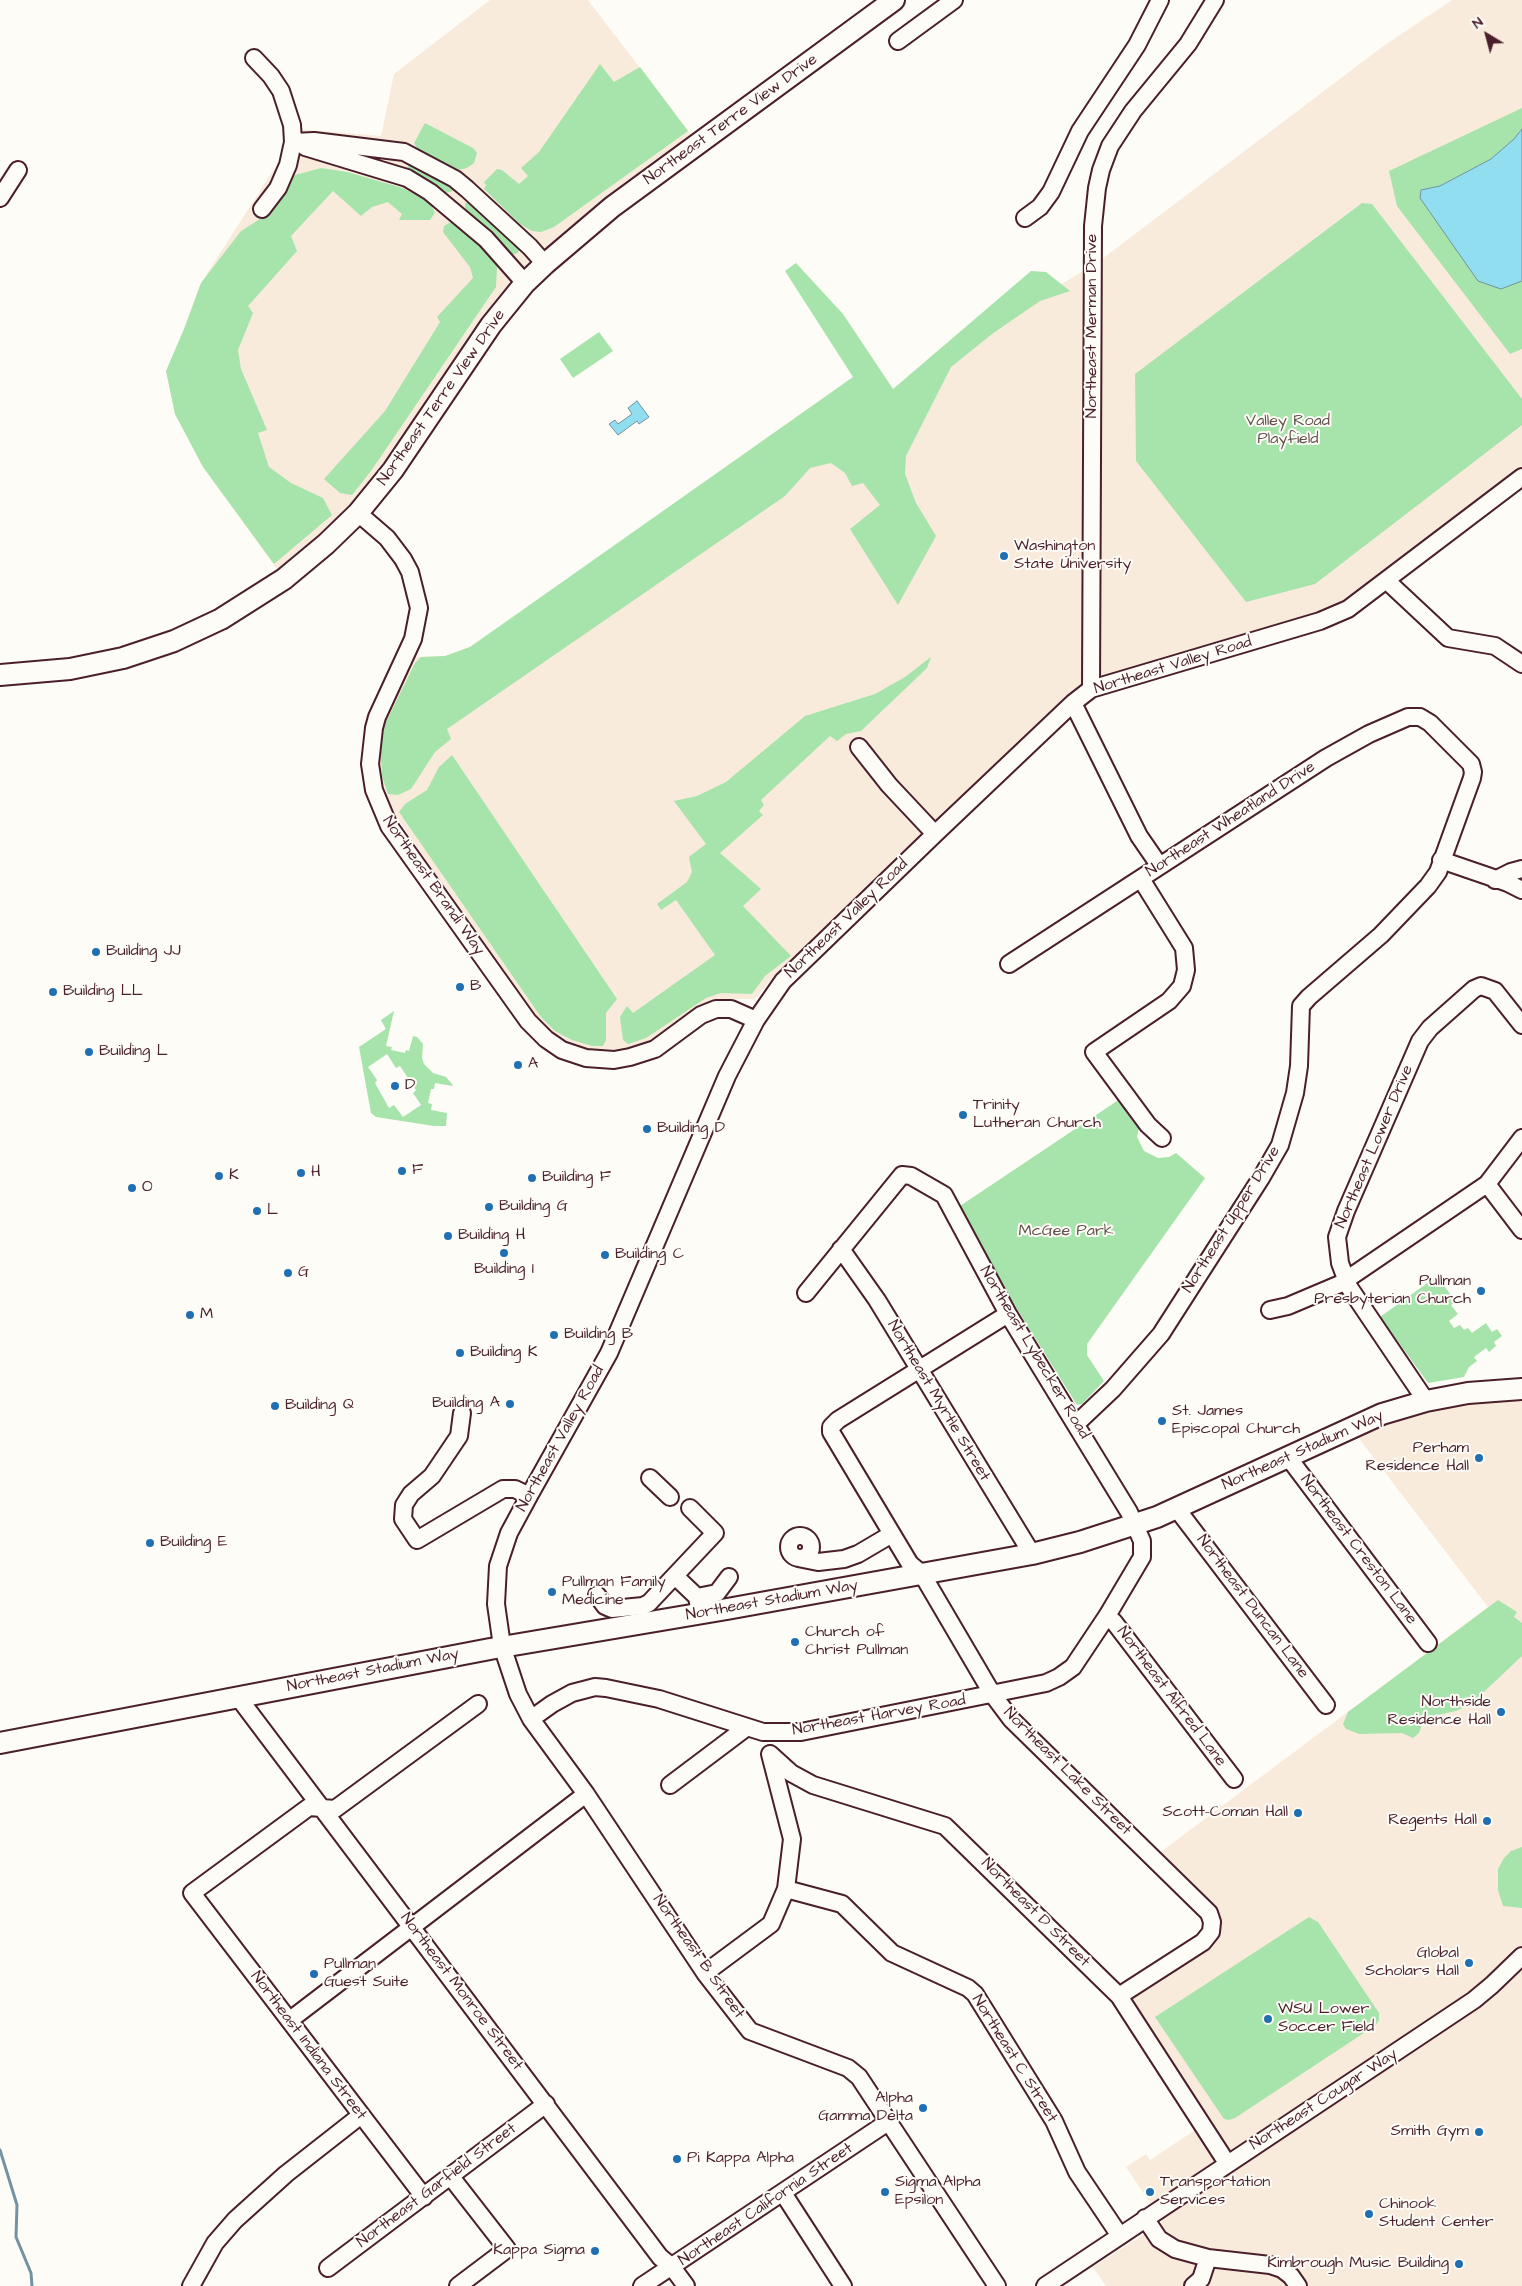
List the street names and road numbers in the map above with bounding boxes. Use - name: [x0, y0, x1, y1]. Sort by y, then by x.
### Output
- street label: Northeast Terre View Drive: [640, 50, 822, 190]
- street label: Northeast Merman Drive: [1083, 234, 1103, 418]
- street label: Northeast Terre View Drive: [374, 306, 510, 490]
- street label: Northeast Valley Road: [1092, 633, 1254, 699]
- street label: Northeast Wheatland Drive: [1143, 758, 1319, 882]
- street label: Northeast Brandi Way: [378, 813, 488, 959]
- street label: Northeast Valley Road: [781, 855, 913, 983]
- street label: Northeast Lower Drive: [1332, 1063, 1418, 1231]
- street label: Northeast Upper Drive: [1179, 1143, 1285, 1297]
- street label: Northeast Lybecker Road: [975, 1263, 1093, 1443]
- street label: Northeast Myrtle Street: [882, 1317, 994, 1485]
- street label: Northeast Valley Road: [513, 1363, 609, 1515]
- street label: Northeast Stadium Way: [1219, 1407, 1387, 1495]
- street label: Northeast Creston Lane: [1295, 1471, 1421, 1629]
- street label: Northeast Duncan Lane: [1192, 1531, 1312, 1683]
- street label: Northeast Stadium Way: [684, 1576, 860, 1626]
- street label: Northeast Alfred Lane: [1112, 1623, 1230, 1771]
- street label: Northeast Stadium Way: [286, 1645, 460, 1697]
- street label: Northeast Harvey Road: [791, 1691, 967, 1741]
- street label: Northeast Lake Street: [999, 1704, 1135, 1840]
- street label: Northeast D Street: [977, 1855, 1093, 1971]
- street label: Northeast B Street: [648, 1891, 748, 2023]
- street label: Northeast Monroe Street: [395, 1909, 527, 2075]
- street label: Northeast Indiana Street: [246, 1968, 370, 2124]
- street label: Northeast C Street: [967, 1992, 1061, 2126]
- street label: Northeast Cougar Way: [1247, 2045, 1401, 2155]
- street label: Northeast Garfield Street: [353, 2120, 521, 2252]
- street label: Northeast California Street: [675, 2139, 857, 2271]

